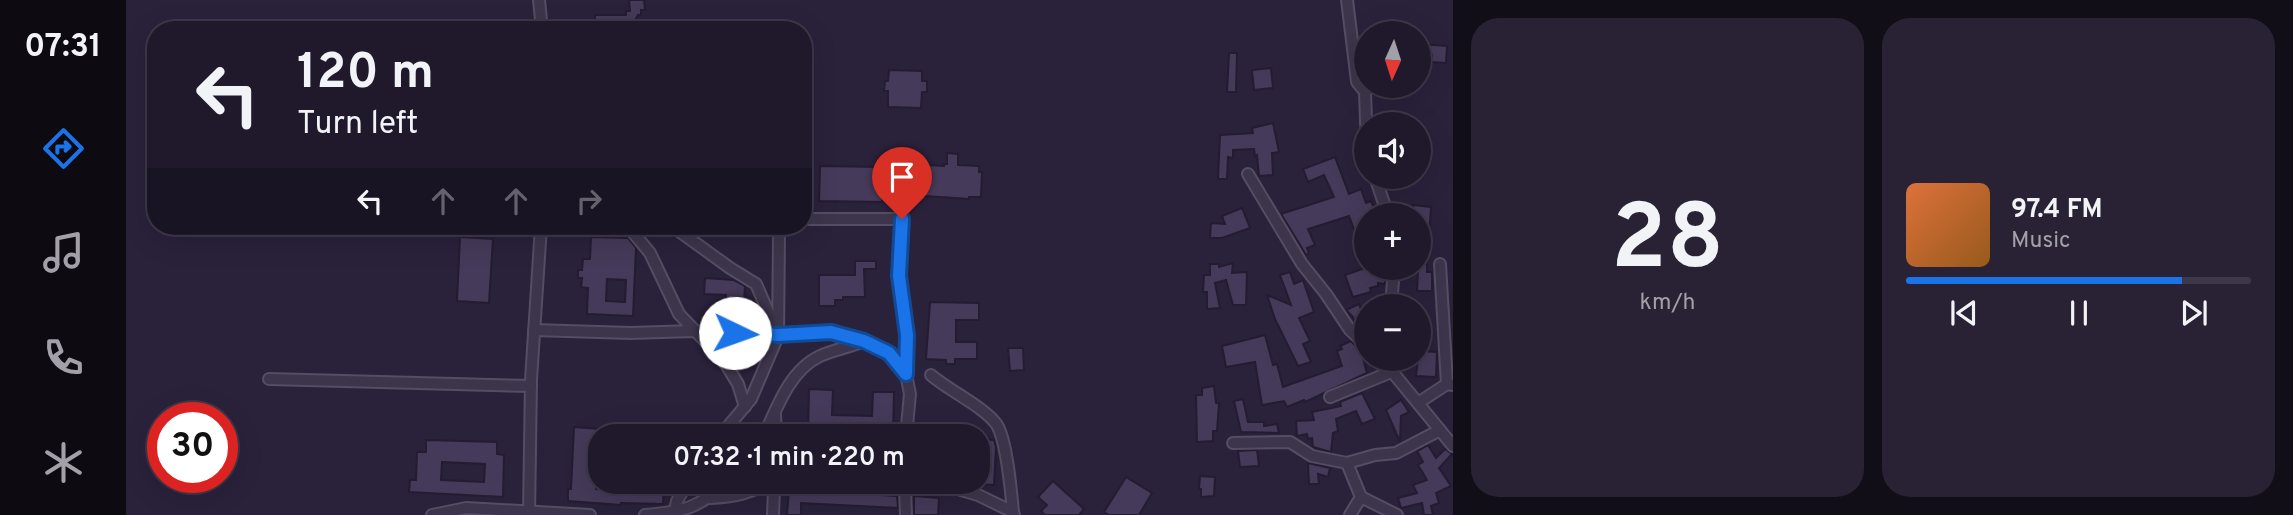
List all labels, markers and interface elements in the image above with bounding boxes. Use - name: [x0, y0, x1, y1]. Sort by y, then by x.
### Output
- north arrow: [1354, 21, 1432, 98]
- map controls: [1354, 21, 1431, 371]
- text: 07:31: [24, 28, 102, 68]
- text: 120 m: [297, 44, 434, 106]
- icon: left: [182, 49, 273, 140]
- text: Turn left: [297, 105, 418, 145]
- button: sound: [1354, 112, 1431, 189]
- icon: directions: [39, 124, 88, 173]
- pin: [872, 147, 932, 219]
- icon: arrive: [883, 158, 921, 196]
- icon: left: [351, 182, 389, 220]
- icon: ahead: [424, 182, 462, 220]
- icon: ahead: [497, 182, 535, 220]
- icon: right: [570, 182, 608, 220]
- text: 28: [1611, 186, 1724, 301]
- text: 97.4 FM: [2011, 194, 2103, 227]
- button: +: [1354, 203, 1431, 280]
- text: Music: [2011, 227, 2071, 256]
- icon: music: [39, 228, 88, 277]
- text: km/h: [1640, 289, 1695, 318]
- button: −: [1354, 294, 1431, 371]
- icon: previous: [1945, 294, 1983, 332]
- icon: pause: [2060, 294, 2098, 332]
- icon: next: [2175, 294, 2213, 332]
- position arrow: [698, 296, 772, 370]
- icon: phone: [39, 333, 88, 382]
- speed limit sign: 30: [147, 402, 238, 493]
- icon: climate: [39, 438, 88, 487]
- text: 07:32 · 1 min · 220 m: [673, 442, 905, 475]

